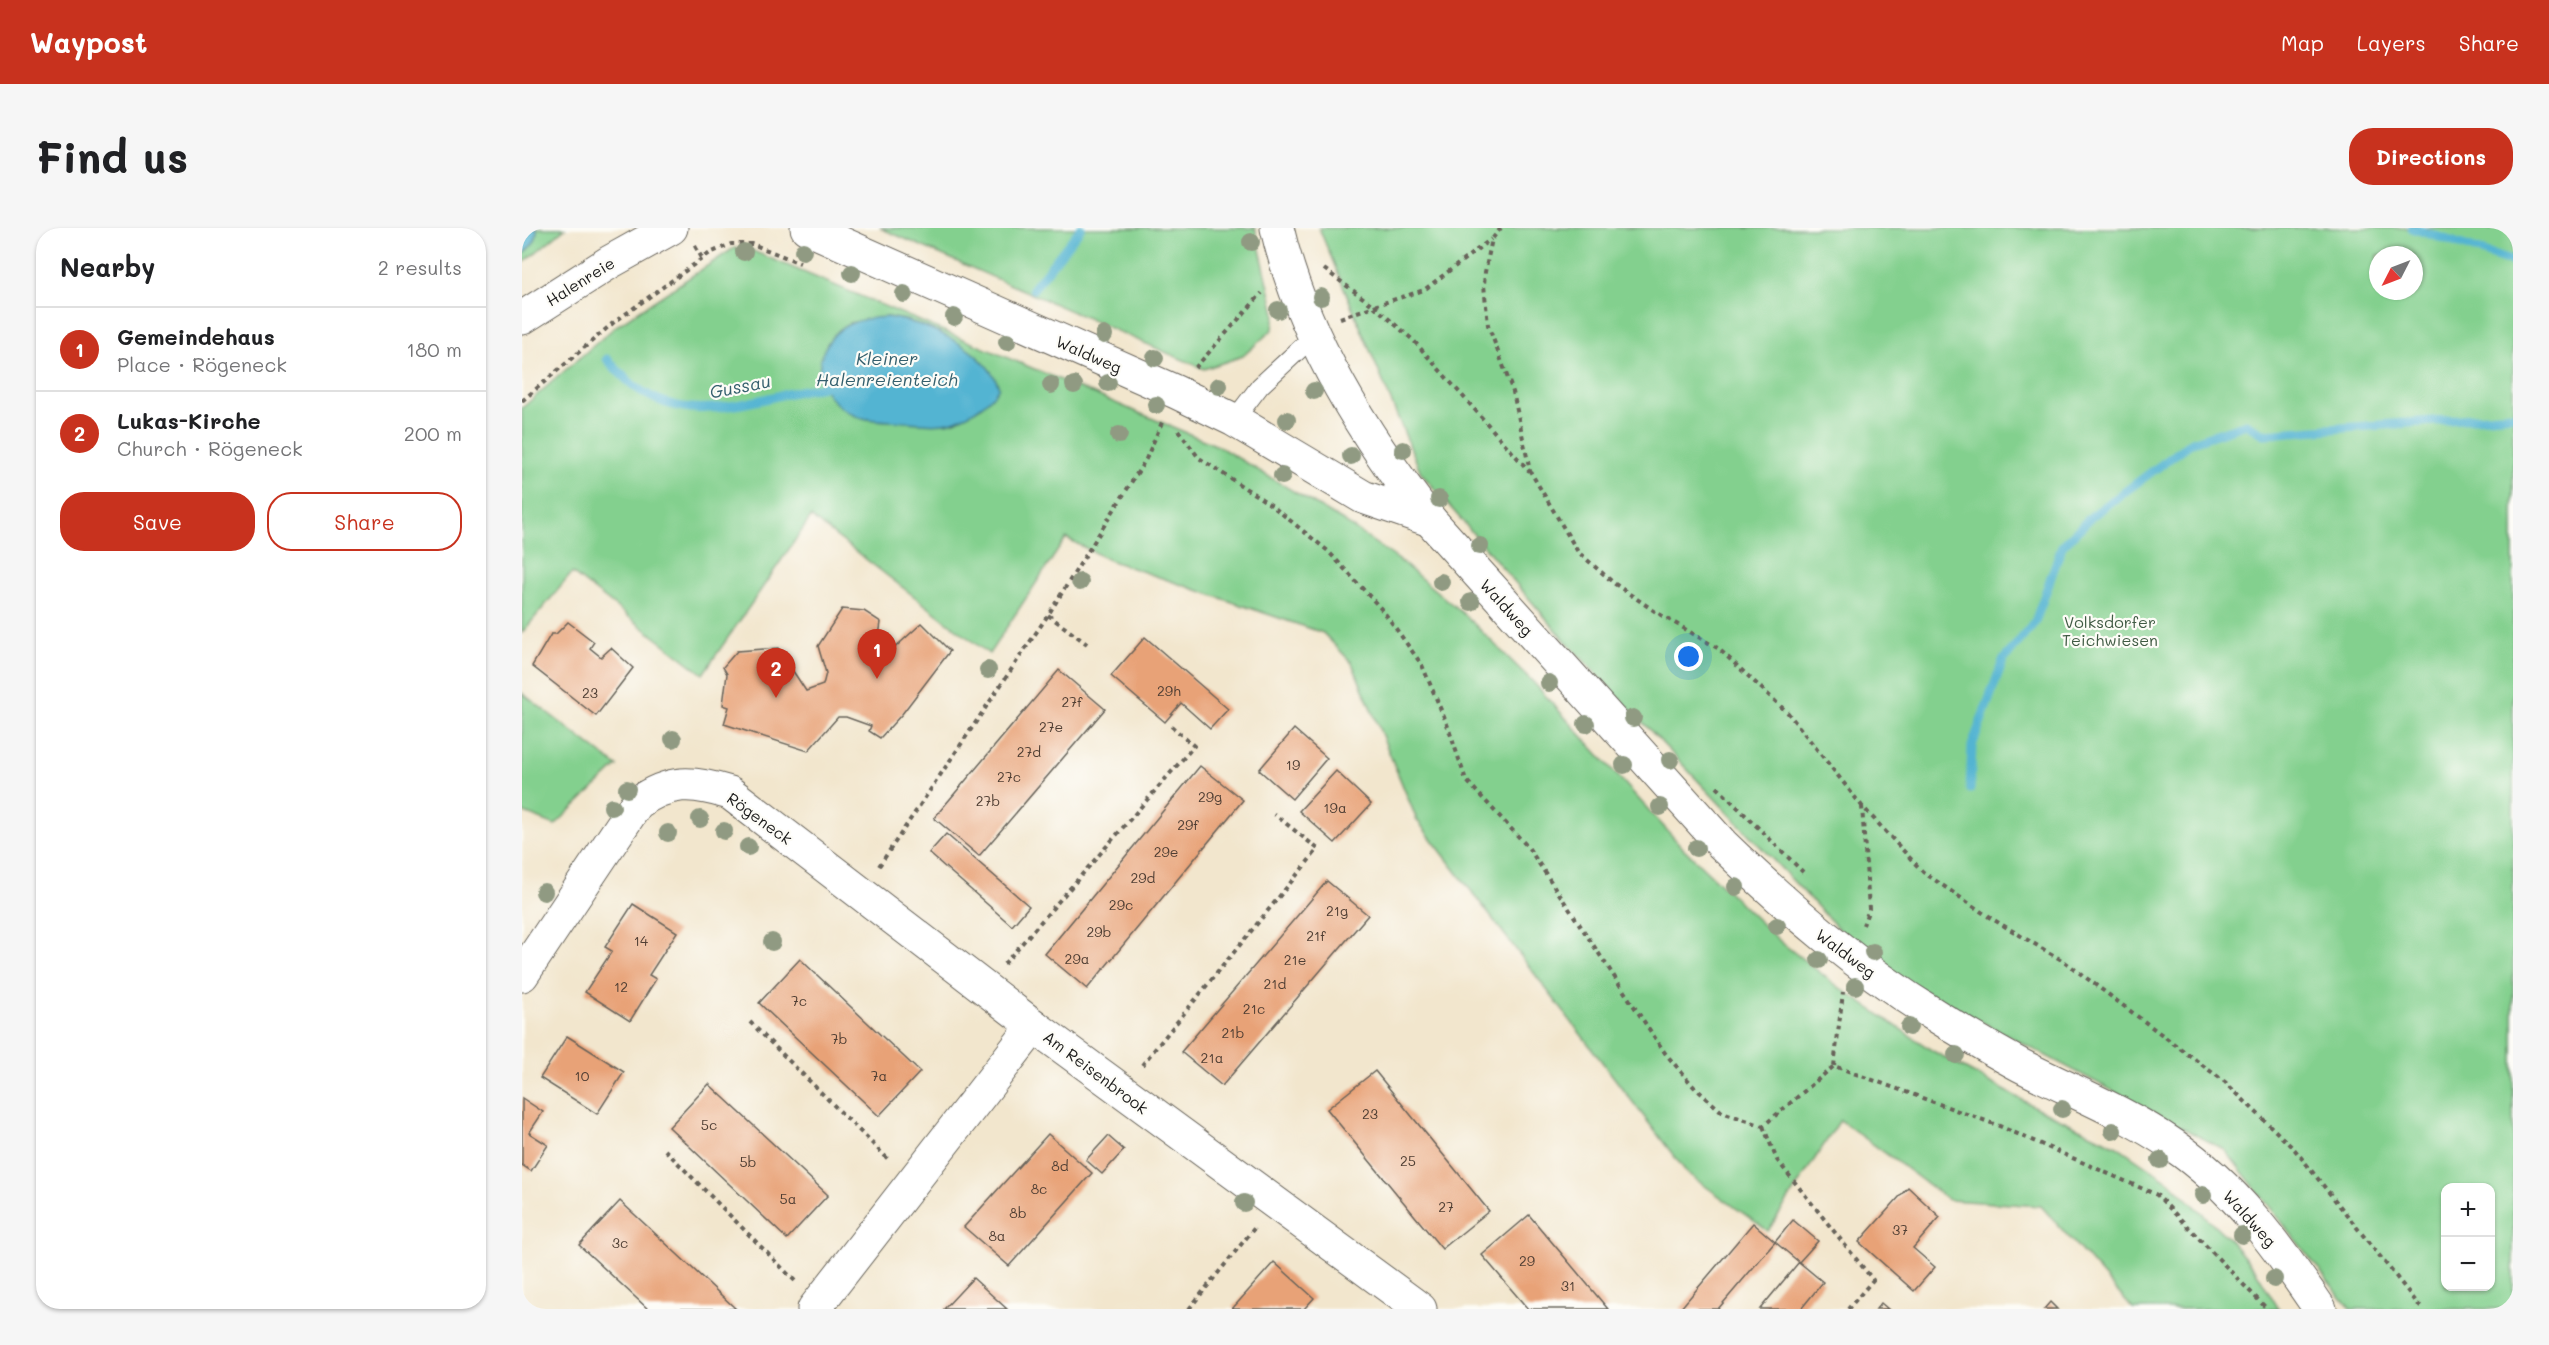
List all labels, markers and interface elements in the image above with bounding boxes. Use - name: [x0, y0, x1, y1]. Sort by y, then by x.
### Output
- text: Waypost: [30, 24, 147, 60]
- text: Map: [2281, 29, 2324, 56]
- text: Layers: [2357, 29, 2426, 56]
- text: Share: [2459, 29, 2519, 56]
- button: Directions: [2349, 128, 2513, 185]
- text: Find us: [36, 129, 188, 184]
- north arrow: [2369, 246, 2423, 300]
- text: Nearby: [60, 250, 155, 284]
- street label: Halenreie: [542, 252, 618, 310]
- text: 2 results: [378, 254, 462, 280]
- text: Gemeindehaus: [117, 322, 275, 351]
- street label: Waldweg: [1053, 330, 1125, 378]
- text: 1: [75, 336, 84, 362]
- text: 180 m: [406, 336, 462, 362]
- water label: Kleiner Halenreienteich: [816, 346, 958, 391]
- text: Place · Rögeneck: [117, 351, 287, 377]
- water label: Gussau: [707, 368, 773, 404]
- text: Lukas-Kirche: [117, 406, 261, 435]
- text: 2: [74, 420, 85, 446]
- text: 200 m: [404, 420, 462, 446]
- text: Church · Rögeneck: [117, 435, 303, 461]
- button: Save: [60, 492, 255, 551]
- button: Share: [267, 492, 462, 551]
- street label: Waldweg: [1476, 574, 1538, 640]
- park label: Volksdorfer Teichwiesen: [2062, 611, 2158, 650]
- pin: 1: [858, 630, 896, 679]
- your location: [1674, 642, 1703, 671]
- pin: 2: [756, 648, 796, 698]
- house number: 29h: [1157, 681, 1181, 700]
- house number: 23: [582, 683, 598, 702]
- house number: 27f: [1061, 692, 1083, 711]
- house number: 27e: [1039, 717, 1063, 736]
- house number: 27d: [1017, 742, 1041, 761]
- house number: 19: [1286, 755, 1300, 774]
- house number: 27c: [997, 767, 1021, 786]
- street label: Rögeneck: [723, 787, 797, 849]
- house number: 29g: [1198, 787, 1222, 806]
- house number: 27b: [976, 791, 1000, 810]
- house number: 19a: [1323, 798, 1347, 817]
- house number: 29f: [1177, 815, 1199, 834]
- house number: 29e: [1154, 842, 1178, 861]
- house number: 29d: [1131, 868, 1156, 887]
- house number: 29c: [1109, 895, 1133, 914]
- house number: 21g: [1326, 901, 1348, 920]
- house number: 29b: [1087, 922, 1112, 941]
- street label: Waldweg: [1812, 924, 1880, 982]
- house number: 21f: [1306, 926, 1326, 945]
- house number: 14: [634, 931, 649, 950]
- house number: 29a: [1065, 949, 1089, 968]
- house number: 21e: [1284, 950, 1306, 969]
- house number: 21d: [1264, 974, 1287, 993]
- house number: 12: [614, 977, 628, 996]
- house number: 7c: [791, 991, 807, 1010]
- house number: 21c: [1243, 999, 1265, 1018]
- house number: 21b: [1222, 1023, 1245, 1042]
- street label: Am Reisenbrook: [1039, 1026, 1153, 1118]
- house number: 7b: [831, 1029, 847, 1048]
- house number: 21a: [1201, 1048, 1223, 1067]
- house number: 10: [575, 1066, 590, 1085]
- house number: 7a: [871, 1066, 887, 1085]
- house number: 23: [1362, 1104, 1378, 1123]
- house number: 5c: [701, 1115, 717, 1134]
- house number: 25: [1400, 1151, 1416, 1170]
- house number: 5b: [739, 1152, 757, 1171]
- house number: 8d: [1051, 1156, 1069, 1175]
- house number: 8c: [1031, 1179, 1047, 1198]
- map controls: [2441, 1183, 2495, 1291]
- button: +: [2441, 1183, 2495, 1237]
- street label: Waldweg: [2219, 1185, 2281, 1251]
- house number: 5a: [780, 1189, 796, 1208]
- house number: 27: [1438, 1197, 1454, 1216]
- house number: 8b: [1009, 1203, 1027, 1222]
- house number: 37: [1892, 1220, 1908, 1239]
- house number: 8a: [988, 1226, 1006, 1245]
- house number: 3c: [612, 1233, 628, 1252]
- button: −: [2441, 1237, 2495, 1291]
- house number: 29: [1519, 1251, 1535, 1270]
- house number: 31: [1561, 1276, 1575, 1295]

